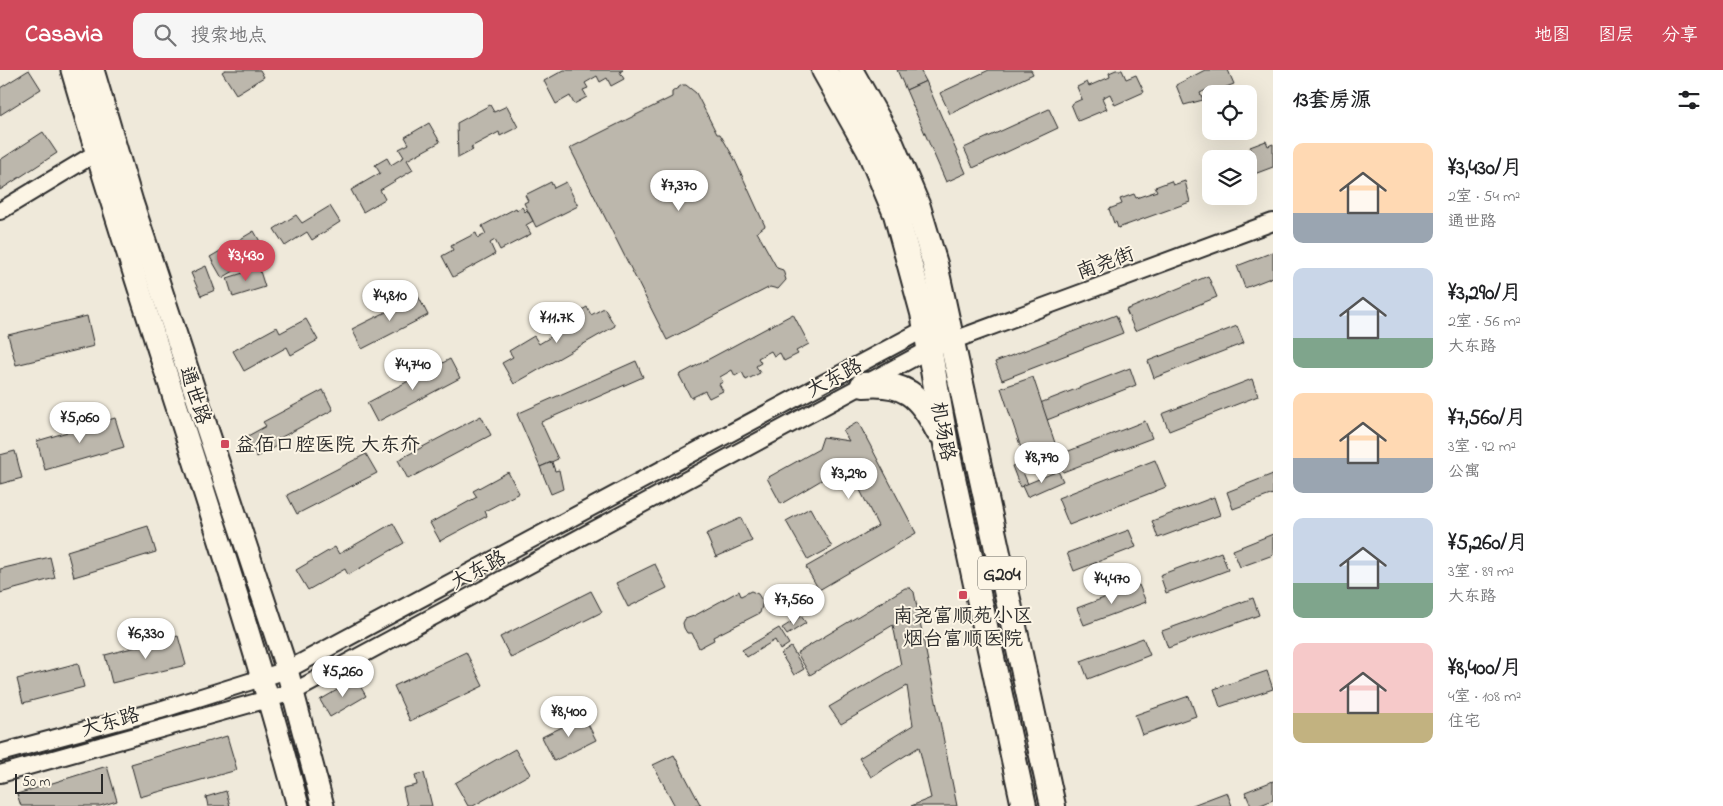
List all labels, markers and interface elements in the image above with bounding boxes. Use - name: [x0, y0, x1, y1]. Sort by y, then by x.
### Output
- search box: [133, 13, 483, 58]
- text: Casavia: [25, 18, 103, 53]
- icon: search: [151, 21, 179, 49]
- text: 搜索地点: [191, 23, 267, 50]
- text: 地图: [1534, 23, 1570, 49]
- text: 图层: [1598, 23, 1634, 49]
- text: 分享: [1662, 23, 1698, 49]
- map controls: [1202, 85, 1257, 205]
- button: locate: [1202, 85, 1257, 140]
- text: 13套房源: [1293, 86, 1371, 116]
- icon: filters: [1675, 86, 1703, 114]
- button: layers: [1202, 150, 1257, 205]
- text: ¥3,430/月: [1448, 154, 1522, 184]
- icon: home: [1333, 163, 1393, 223]
- pin: ¥7,370: [638, 170, 720, 212]
- text: ¥7,370: [661, 174, 697, 198]
- text: 2室 · 54 m²: [1448, 185, 1520, 209]
- text: 通世路: [1448, 210, 1496, 234]
- pin: ¥3,430: [205, 240, 287, 282]
- street label: 南尧街: [1073, 240, 1139, 288]
- text: ¥3,430: [228, 244, 264, 268]
- text: ¥3,290/月: [1448, 279, 1522, 309]
- pin: ¥4,810: [349, 280, 431, 322]
- text: ¥4,810: [373, 284, 407, 308]
- icon: home: [1333, 288, 1393, 348]
- pin: ¥11.7K: [516, 302, 598, 344]
- text: ¥11.7K: [540, 306, 574, 330]
- text: 2室 · 56 m²: [1448, 310, 1521, 334]
- text: 大东路: [1448, 335, 1496, 359]
- pin: ¥4,740: [372, 348, 454, 391]
- street label: 大东路: [802, 352, 869, 406]
- text: ¥4,740: [395, 353, 431, 377]
- street label: 通世路: [171, 363, 217, 430]
- street label: 机场路: [922, 399, 962, 465]
- pin: ¥5,060: [39, 402, 121, 444]
- text: ¥7,560/月: [1448, 404, 1526, 434]
- text: ¥5,060: [60, 406, 100, 430]
- icon: home: [1333, 413, 1393, 473]
- place label: 益佰口腔医院 大东夼: [235, 432, 420, 461]
- text: 3室 · 92 m²: [1448, 435, 1516, 459]
- marker: 益佰口腔医院 大东夼: [219, 438, 231, 450]
- pin: ¥8,790: [1001, 442, 1083, 484]
- text: ¥8,790: [1025, 446, 1059, 470]
- pin: ¥3,290: [808, 458, 890, 500]
- text: 公寓: [1448, 460, 1480, 484]
- text: ¥3,290: [831, 462, 867, 486]
- text: ¥5,260/月: [1448, 529, 1528, 559]
- icon: home: [1333, 538, 1393, 598]
- street label: 大东路: [446, 544, 513, 598]
- road number: G204: [978, 556, 1026, 590]
- text: 3室 · 89 m²: [1448, 560, 1514, 584]
- pin: ¥4,470: [1071, 562, 1153, 605]
- text: ¥4,470: [1094, 567, 1130, 591]
- pin: ¥7,560: [753, 584, 835, 626]
- text: 大东路: [1448, 585, 1496, 609]
- text: ¥7,560: [775, 588, 813, 612]
- marker: 南尧富顺苑小区 烟台富顺医院: [957, 589, 969, 601]
- place label: 南尧富顺苑小区 烟台富顺医院: [893, 603, 1033, 655]
- pin: ¥6,330: [105, 618, 187, 660]
- text: ¥6,330: [128, 622, 164, 646]
- text: ¥8,400/月: [1448, 654, 1522, 684]
- pin: ¥5,260: [302, 656, 384, 698]
- text: ¥5,260: [323, 660, 363, 684]
- icon: home: [1333, 663, 1393, 723]
- text: 4室 · 108 m²: [1448, 685, 1521, 709]
- pin: ¥8,400: [528, 696, 610, 738]
- text: ¥8,400: [551, 700, 587, 724]
- street label: 大东路: [78, 701, 144, 746]
- text: 住宅: [1448, 710, 1480, 734]
- scale bar: [15, 771, 102, 794]
- text: 50 m: [22, 772, 50, 793]

